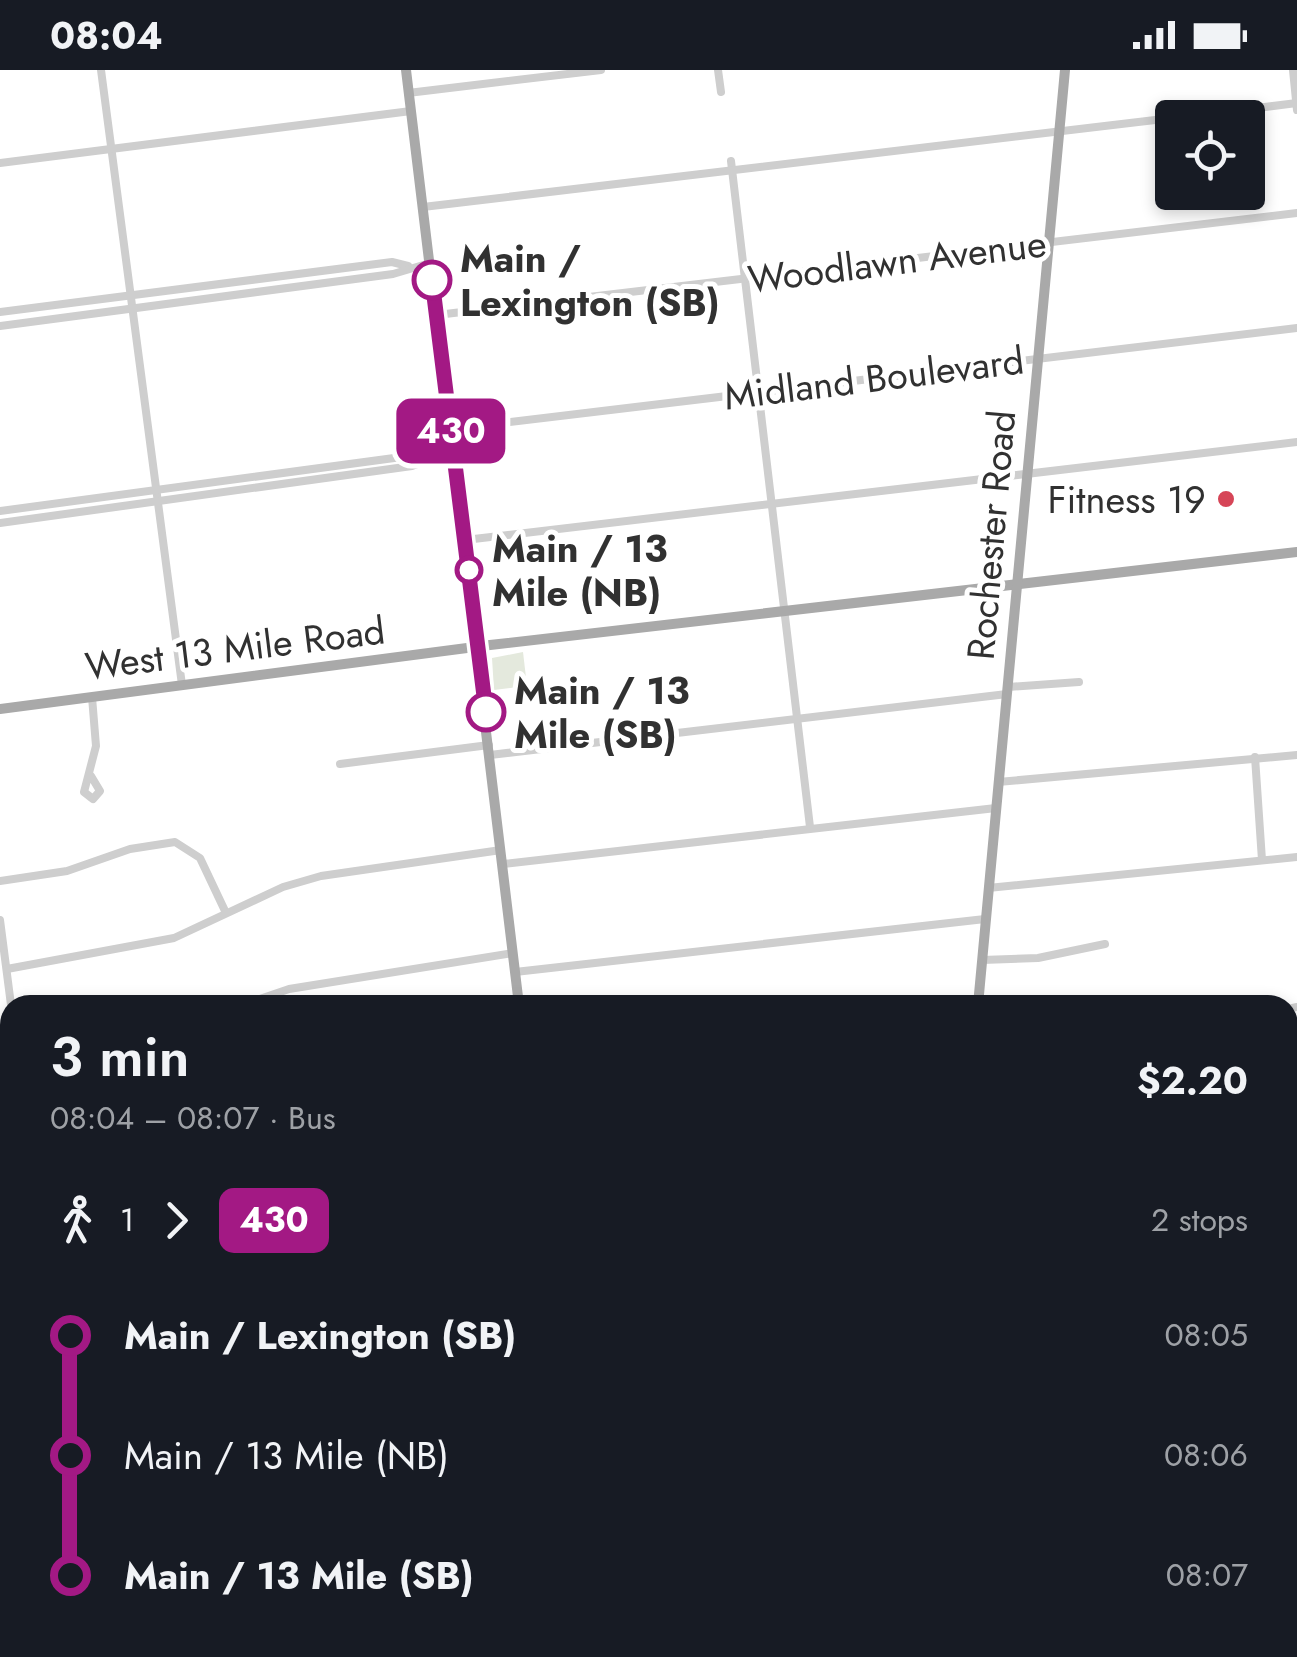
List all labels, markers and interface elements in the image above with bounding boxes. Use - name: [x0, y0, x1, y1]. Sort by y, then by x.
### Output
- text: 08:04: [50, 8, 163, 63]
- map controls: [1155, 100, 1265, 210]
- button: locate: [1155, 100, 1265, 210]
- street label: Woodlawn Avenue: [745, 215, 1049, 307]
- place label: Main / Lexington (SB): [460, 231, 720, 330]
- marker: Main / Lexington (SB): [413, 261, 451, 299]
- street label: Midland Boulevard: [721, 332, 1027, 424]
- line badge: 430: [394, 398, 508, 464]
- text: 430: [416, 406, 486, 456]
- street label: Rochester Road: [953, 408, 1029, 662]
- place label: Fitness 19: [1047, 472, 1206, 527]
- marker: Fitness 19: [1215, 488, 1237, 510]
- place label: Main / 13 Mile (NB): [492, 521, 668, 620]
- marker: Main / 13 Mile (NB): [456, 557, 482, 583]
- street label: West 13 Mile Road: [82, 602, 388, 694]
- place label: Main / 13 Mile (SB): [514, 663, 690, 762]
- marker: Main / 13 Mile (SB): [467, 693, 505, 731]
- text: 3 min: [50, 1017, 189, 1097]
- text: $2.20: [1137, 1053, 1248, 1108]
- text: 08:04 – 08:07 · Bus: [50, 1095, 336, 1141]
- icon: walk: [50, 1193, 105, 1248]
- icon: forward: [149, 1193, 204, 1248]
- text: 430: [239, 1195, 309, 1245]
- text: 1: [120, 1197, 134, 1243]
- text: 2 stops: [1151, 1197, 1248, 1243]
- text: Main / Lexington (SB): [124, 1308, 516, 1363]
- text: 08:05: [1164, 1312, 1248, 1358]
- text: Main / 13 Mile (NB): [124, 1428, 449, 1483]
- text: 08:06: [1164, 1432, 1248, 1478]
- text: Main / 13 Mile (SB): [124, 1548, 474, 1603]
- text: 08:07: [1166, 1552, 1248, 1598]

